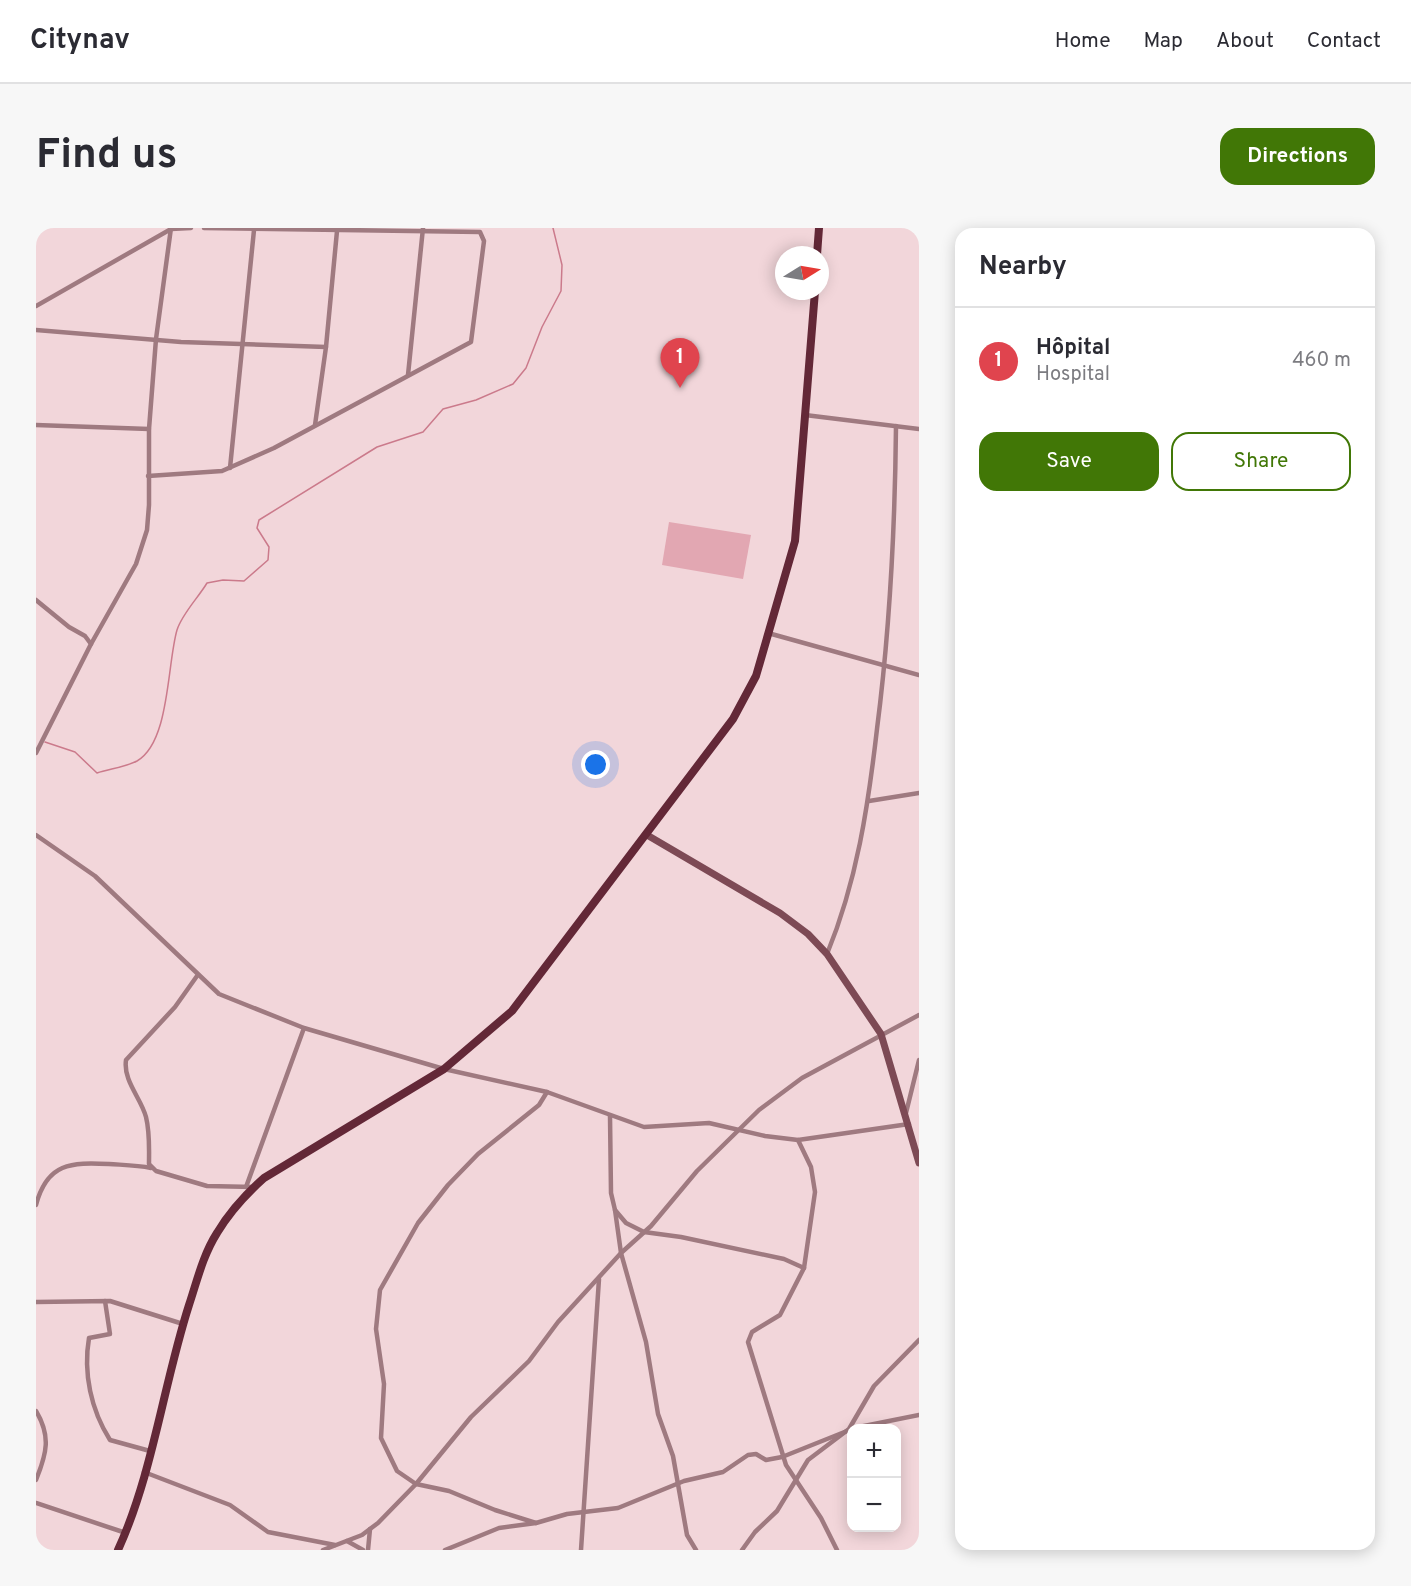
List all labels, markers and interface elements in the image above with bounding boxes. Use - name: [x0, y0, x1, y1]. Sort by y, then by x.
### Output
- text: Citynav: [30, 23, 130, 59]
- text: Home: [1055, 28, 1111, 55]
- text: Map: [1144, 28, 1183, 55]
- text: About: [1216, 28, 1274, 55]
- text: Contact: [1307, 28, 1381, 55]
- button: Directions: [1220, 128, 1375, 185]
- text: Find us: [36, 130, 177, 183]
- north arrow: [775, 246, 829, 300]
- text: Nearby: [979, 251, 1067, 284]
- text: Hôpital: [1036, 335, 1110, 362]
- pin: 1: [660, 338, 700, 388]
- text: 1: [995, 348, 1003, 374]
- text: 460 m: [1292, 348, 1351, 374]
- text: Hospital: [1036, 362, 1110, 388]
- button: Save: [979, 432, 1159, 491]
- button: Share: [1171, 432, 1351, 491]
- your location: [581, 750, 610, 779]
- map controls: [847, 1424, 901, 1532]
- button: +: [847, 1424, 901, 1478]
- button: −: [847, 1478, 901, 1532]

